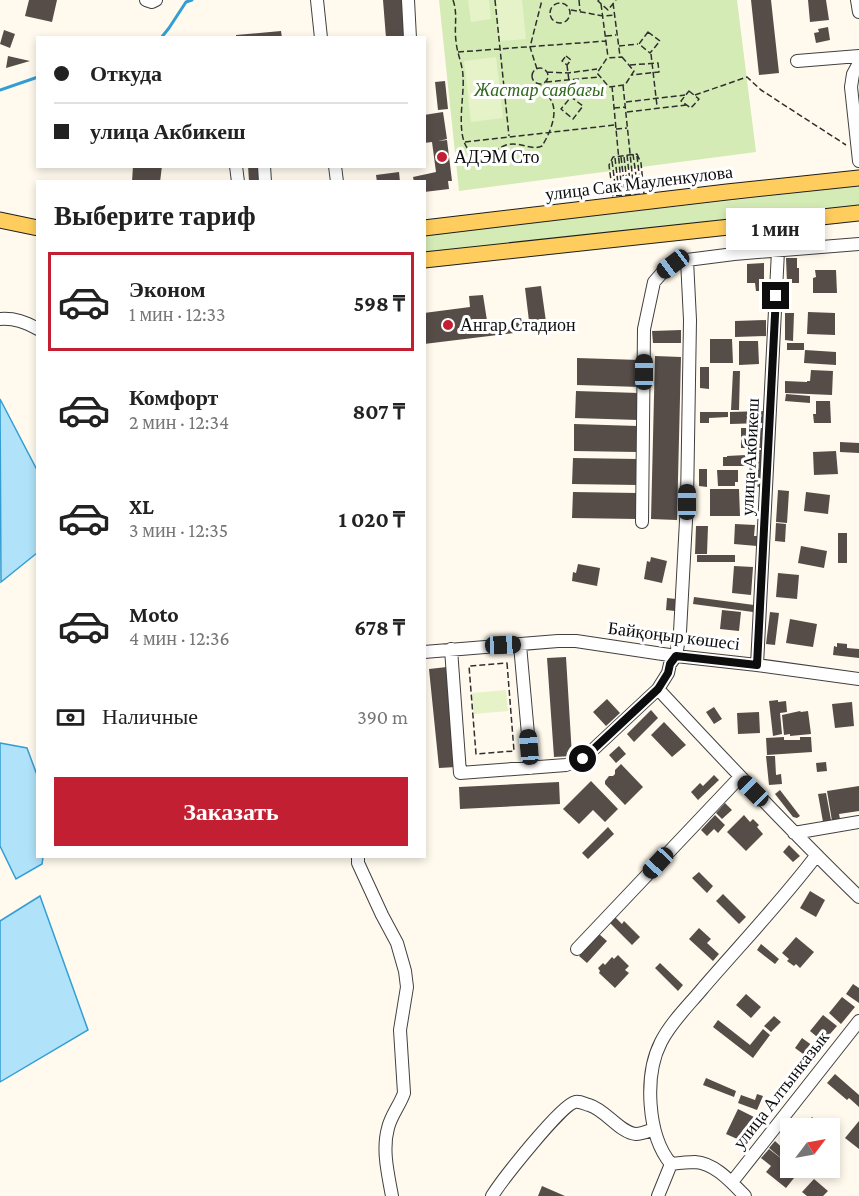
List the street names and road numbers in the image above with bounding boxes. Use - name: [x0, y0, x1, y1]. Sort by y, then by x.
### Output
- street label: улица Сак Мауленкулова: [544, 162, 734, 204]
- street label: улица Акбикеш: [737, 397, 763, 516]
- street label: Байқоңыр көшесі: [607, 618, 741, 654]
- street label: улица Алтынказык: [729, 1027, 833, 1153]

